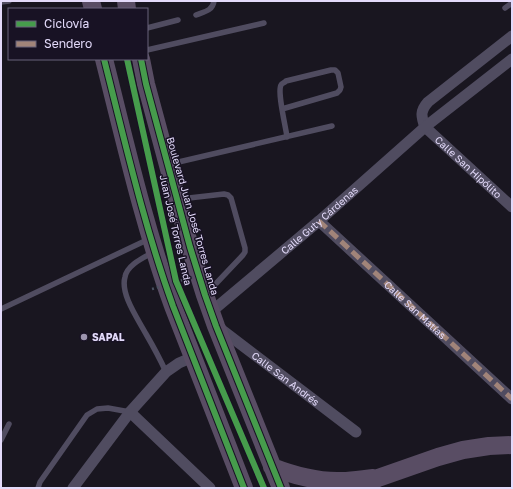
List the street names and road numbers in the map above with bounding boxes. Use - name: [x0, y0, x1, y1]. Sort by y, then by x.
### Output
- street label: Calle San Hipólito: [433, 133, 504, 201]
- street label: Boulevard Juan José Torres Landa: [165, 136, 221, 296]
- street label: Juan José Torres Landa: [157, 174, 195, 286]
- street label: Calle Guty Cárdenas: [278, 184, 360, 257]
- street label: Calle San Matías: [382, 278, 449, 341]
- street label: Calle San Andrés: [249, 349, 322, 408]

